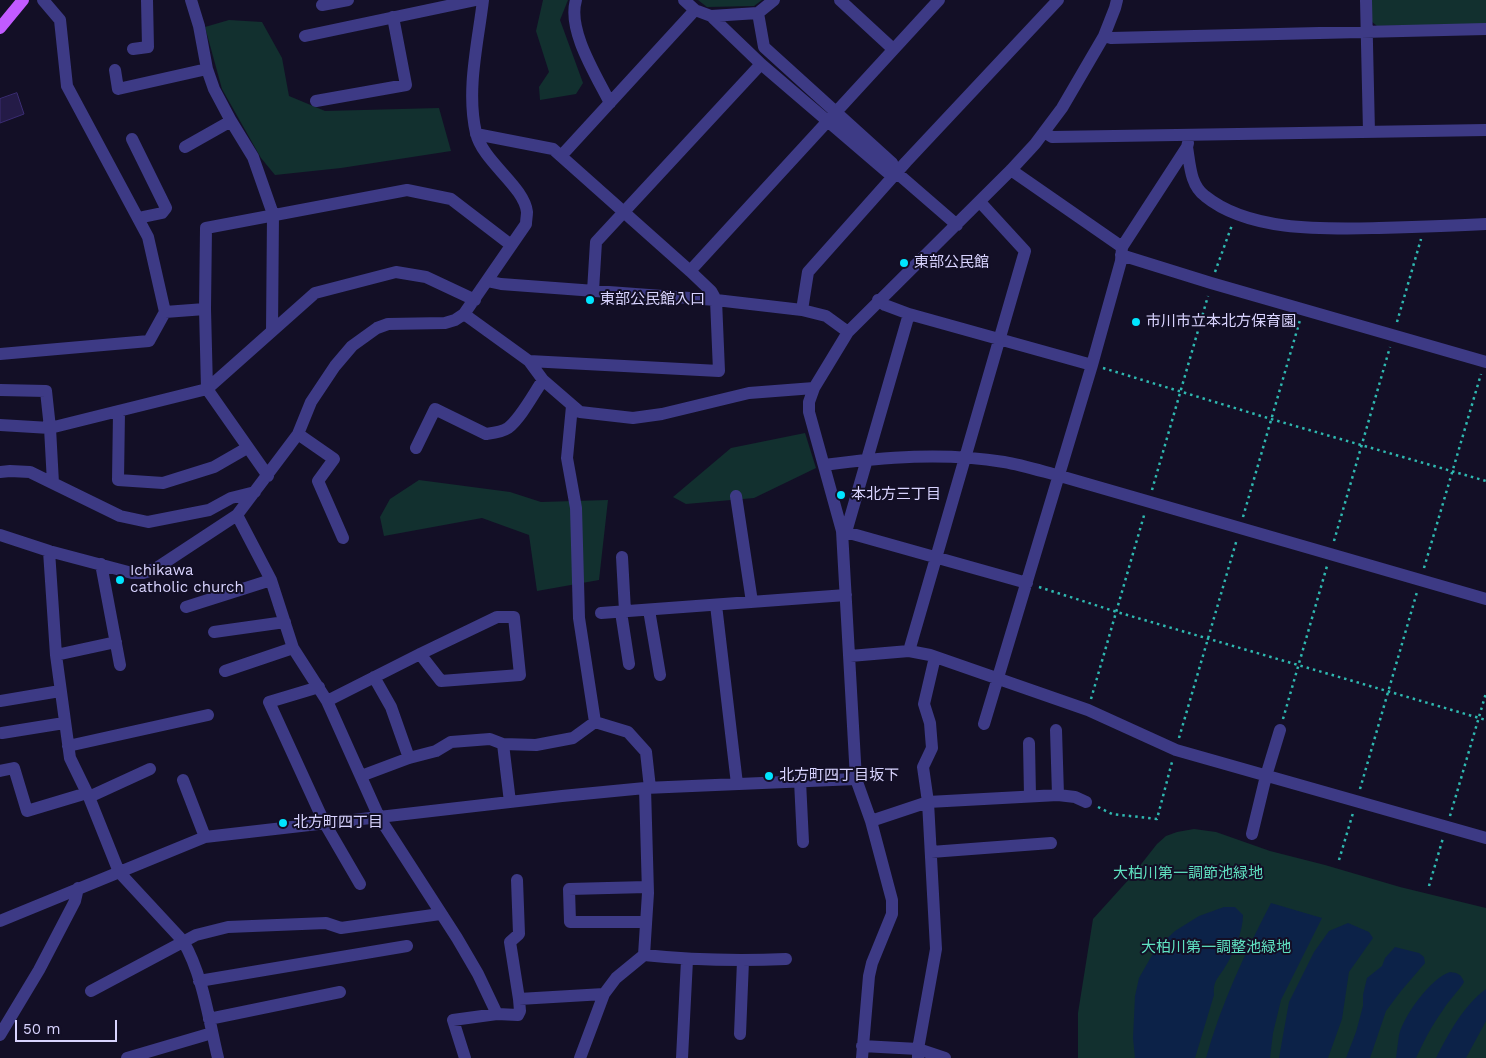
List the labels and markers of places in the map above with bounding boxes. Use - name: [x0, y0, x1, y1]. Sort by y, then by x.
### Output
- place label: 東部公民館: [914, 254, 989, 272]
- marker: 東部公民館: [898, 257, 910, 269]
- place label: 東部公民館入口: [600, 291, 705, 309]
- marker: 東部公民館入口: [584, 294, 596, 306]
- place label: 市川市立本北方保育園: [1146, 313, 1296, 331]
- marker: 市川市立本北方保育園: [1130, 316, 1142, 328]
- place label: 本北方三丁目: [851, 486, 941, 504]
- marker: 本北方三丁目: [835, 489, 847, 501]
- place label: Ichikawa catholic church: [130, 562, 244, 597]
- marker: Ichikawa catholic church: [114, 574, 126, 586]
- place label: 北方町四丁目坂下: [779, 767, 899, 785]
- marker: 北方町四丁目坂下: [763, 770, 775, 782]
- place label: 北方町四丁目: [293, 814, 383, 832]
- marker: 北方町四丁目: [277, 817, 289, 829]

